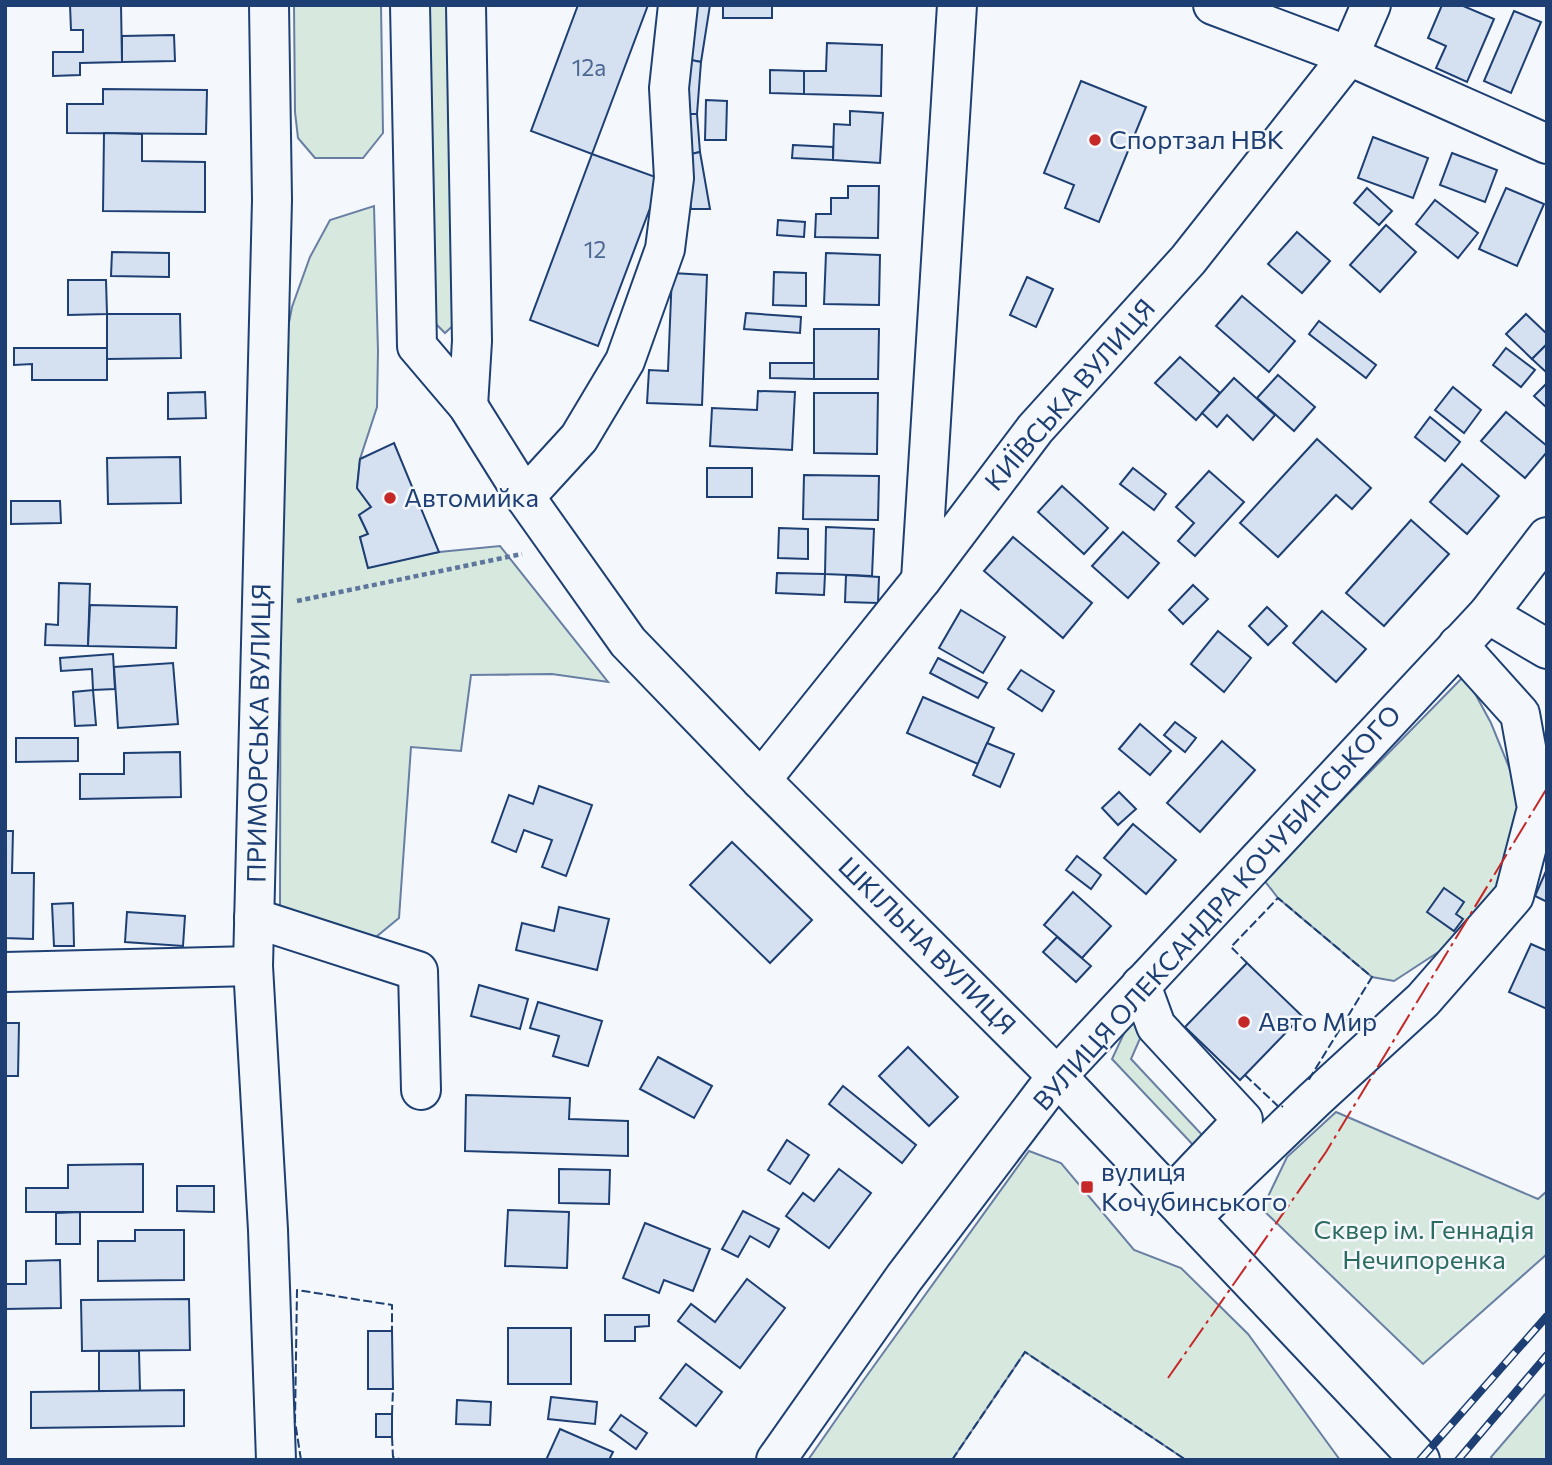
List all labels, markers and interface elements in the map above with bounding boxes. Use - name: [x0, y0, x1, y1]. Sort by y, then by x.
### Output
- house number: 12а: [572, 53, 606, 81]
- place label: Спортзал НВК: [1109, 123, 1284, 154]
- marker: Спортзал НВК: [1087, 132, 1103, 148]
- house number: 12: [584, 235, 606, 263]
- street label: КИЇВСЬКА ВУЛИЦЯ: [977, 292, 1160, 496]
- place label: Автомийка: [404, 481, 539, 512]
- marker: Автомийка: [382, 490, 398, 506]
- street label: ПРИМОРСЬКА ВУЛИЦЯ: [239, 583, 276, 883]
- street label: ВУЛИЦЯ ОЛЕКСАНДРА КОЧУБИНСЬКОГО: [1026, 698, 1406, 1116]
- street label: ШКІЛЬНА ВУЛИЦЯ: [833, 850, 1023, 1040]
- place label: Авто Мир: [1258, 1005, 1377, 1036]
- marker: Авто Мир: [1236, 1014, 1252, 1030]
- place label: вулиця Кочубинського: [1101, 1155, 1288, 1216]
- marker: вулиця Кочубинського: [1079, 1179, 1095, 1195]
- park label: Сквер ім. Геннадія Нечипоренка: [1314, 1213, 1534, 1274]

